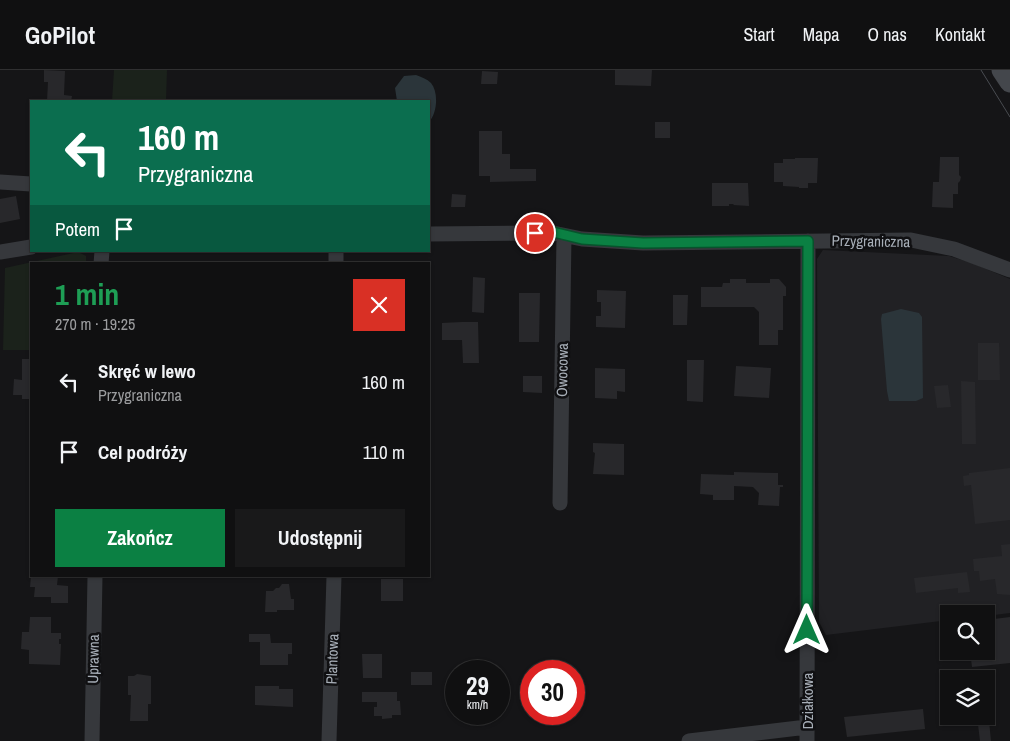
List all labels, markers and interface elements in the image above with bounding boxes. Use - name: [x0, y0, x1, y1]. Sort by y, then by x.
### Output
- text: GoPilot: [25, 19, 95, 51]
- text: Start: [743, 22, 775, 47]
- text: Mapa: [803, 22, 840, 47]
- text: O nas: [868, 22, 907, 47]
- text: Kontakt: [935, 22, 985, 47]
- text: 160 m: [138, 114, 219, 161]
- icon: left: [55, 120, 120, 185]
- text: Przygraniczna: [138, 159, 253, 189]
- pin: [514, 212, 556, 254]
- icon: arrive: [110, 215, 138, 243]
- text: Potem: [55, 216, 100, 242]
- icon: arrive: [521, 219, 549, 247]
- street label: Przygraniczna: [832, 230, 911, 252]
- text: 1 min: [55, 274, 119, 314]
- button: close: [353, 279, 405, 331]
- text: 270 m · 19:25: [55, 313, 135, 335]
- street label: Owocowa: [551, 343, 573, 397]
- text: Skręć w lewo: [98, 358, 196, 384]
- icon: left: [55, 368, 83, 396]
- text: 160 m: [362, 369, 405, 395]
- text: Przygraniczna: [98, 384, 182, 406]
- icon: arrive: [55, 438, 83, 466]
- text: Cel podróży: [98, 439, 187, 465]
- text: 110 m: [363, 439, 405, 465]
- button: Zakończ: [55, 509, 225, 567]
- button: Udostępnij: [235, 509, 405, 567]
- position arrow: [780, 603, 832, 655]
- map controls: [940, 605, 995, 725]
- button: search: [940, 605, 995, 660]
- street label: Plantowa: [321, 633, 343, 685]
- street label: Uprawna: [82, 634, 104, 684]
- speed limit sign: 30: [520, 660, 585, 725]
- text: 29: [466, 669, 489, 703]
- button: layers: [940, 670, 995, 725]
- street label: Działkowa: [797, 672, 818, 729]
- text: km/h: [467, 697, 488, 713]

